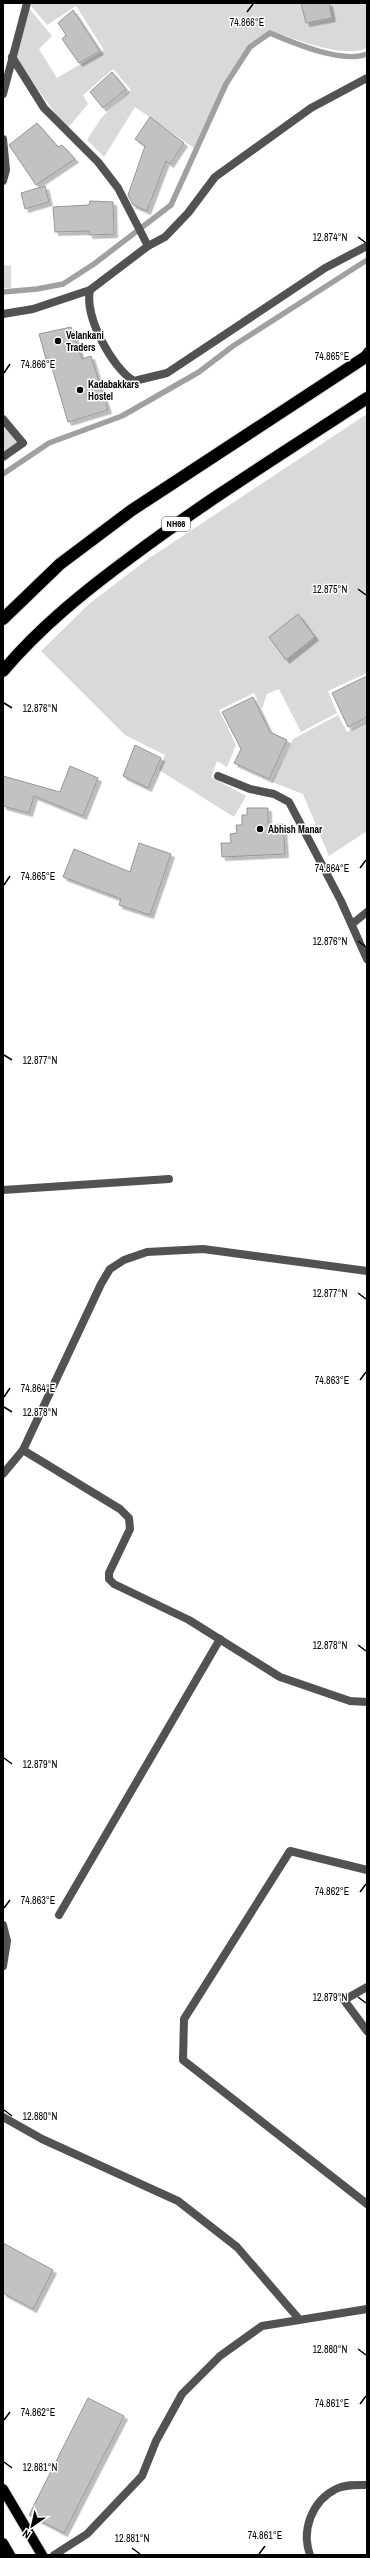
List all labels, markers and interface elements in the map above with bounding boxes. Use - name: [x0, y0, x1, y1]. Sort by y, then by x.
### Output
- text: 74.866°E: [230, 16, 264, 29]
- text: 12.874°N: [313, 231, 348, 244]
- place label: Velankani Traders: [66, 329, 104, 354]
- marker: Velankani Traders: [53, 336, 63, 346]
- text: 74.865°E: [315, 350, 349, 363]
- text: 74.866°E: [21, 358, 55, 371]
- place label: Kadabakkars Hostel: [88, 378, 139, 403]
- marker: Kadabakkars Hostel: [75, 385, 85, 395]
- road number: NH66: [162, 517, 190, 531]
- text: 12.875°N: [313, 583, 348, 596]
- text: 12.876°N: [23, 702, 58, 715]
- place label: Abhish Manar: [268, 823, 323, 836]
- marker: Abhish Manar: [255, 824, 265, 834]
- text: 74.864°E: [315, 862, 349, 875]
- text: 74.865°E: [21, 870, 55, 883]
- text: 12.876°N: [313, 935, 348, 948]
- text: 12.877°N: [23, 1054, 58, 1067]
- text: 12.877°N: [313, 1287, 348, 1300]
- text: 74.863°E: [315, 1374, 349, 1387]
- text: 74.864°E: [21, 1382, 55, 1395]
- text: 12.878°N: [23, 1406, 58, 1419]
- text: 12.878°N: [313, 1639, 348, 1652]
- text: 12.879°N: [23, 1758, 58, 1771]
- text: 74.862°E: [315, 1885, 349, 1898]
- text: 74.863°E: [21, 1894, 55, 1907]
- text: 12.879°N: [313, 1991, 348, 2004]
- text: 12.880°N: [23, 2110, 58, 2123]
- text: 12.880°N: [313, 2343, 348, 2356]
- text: 74.861°E: [315, 2397, 349, 2410]
- text: 74.862°E: [21, 2406, 55, 2419]
- text: 12.881°N: [23, 2461, 58, 2474]
- north arrow: [12, 2506, 52, 2546]
- text: N: [20, 2527, 33, 2542]
- text: 74.861°E: [248, 2529, 282, 2542]
- text: 12.881°N: [115, 2532, 150, 2545]

